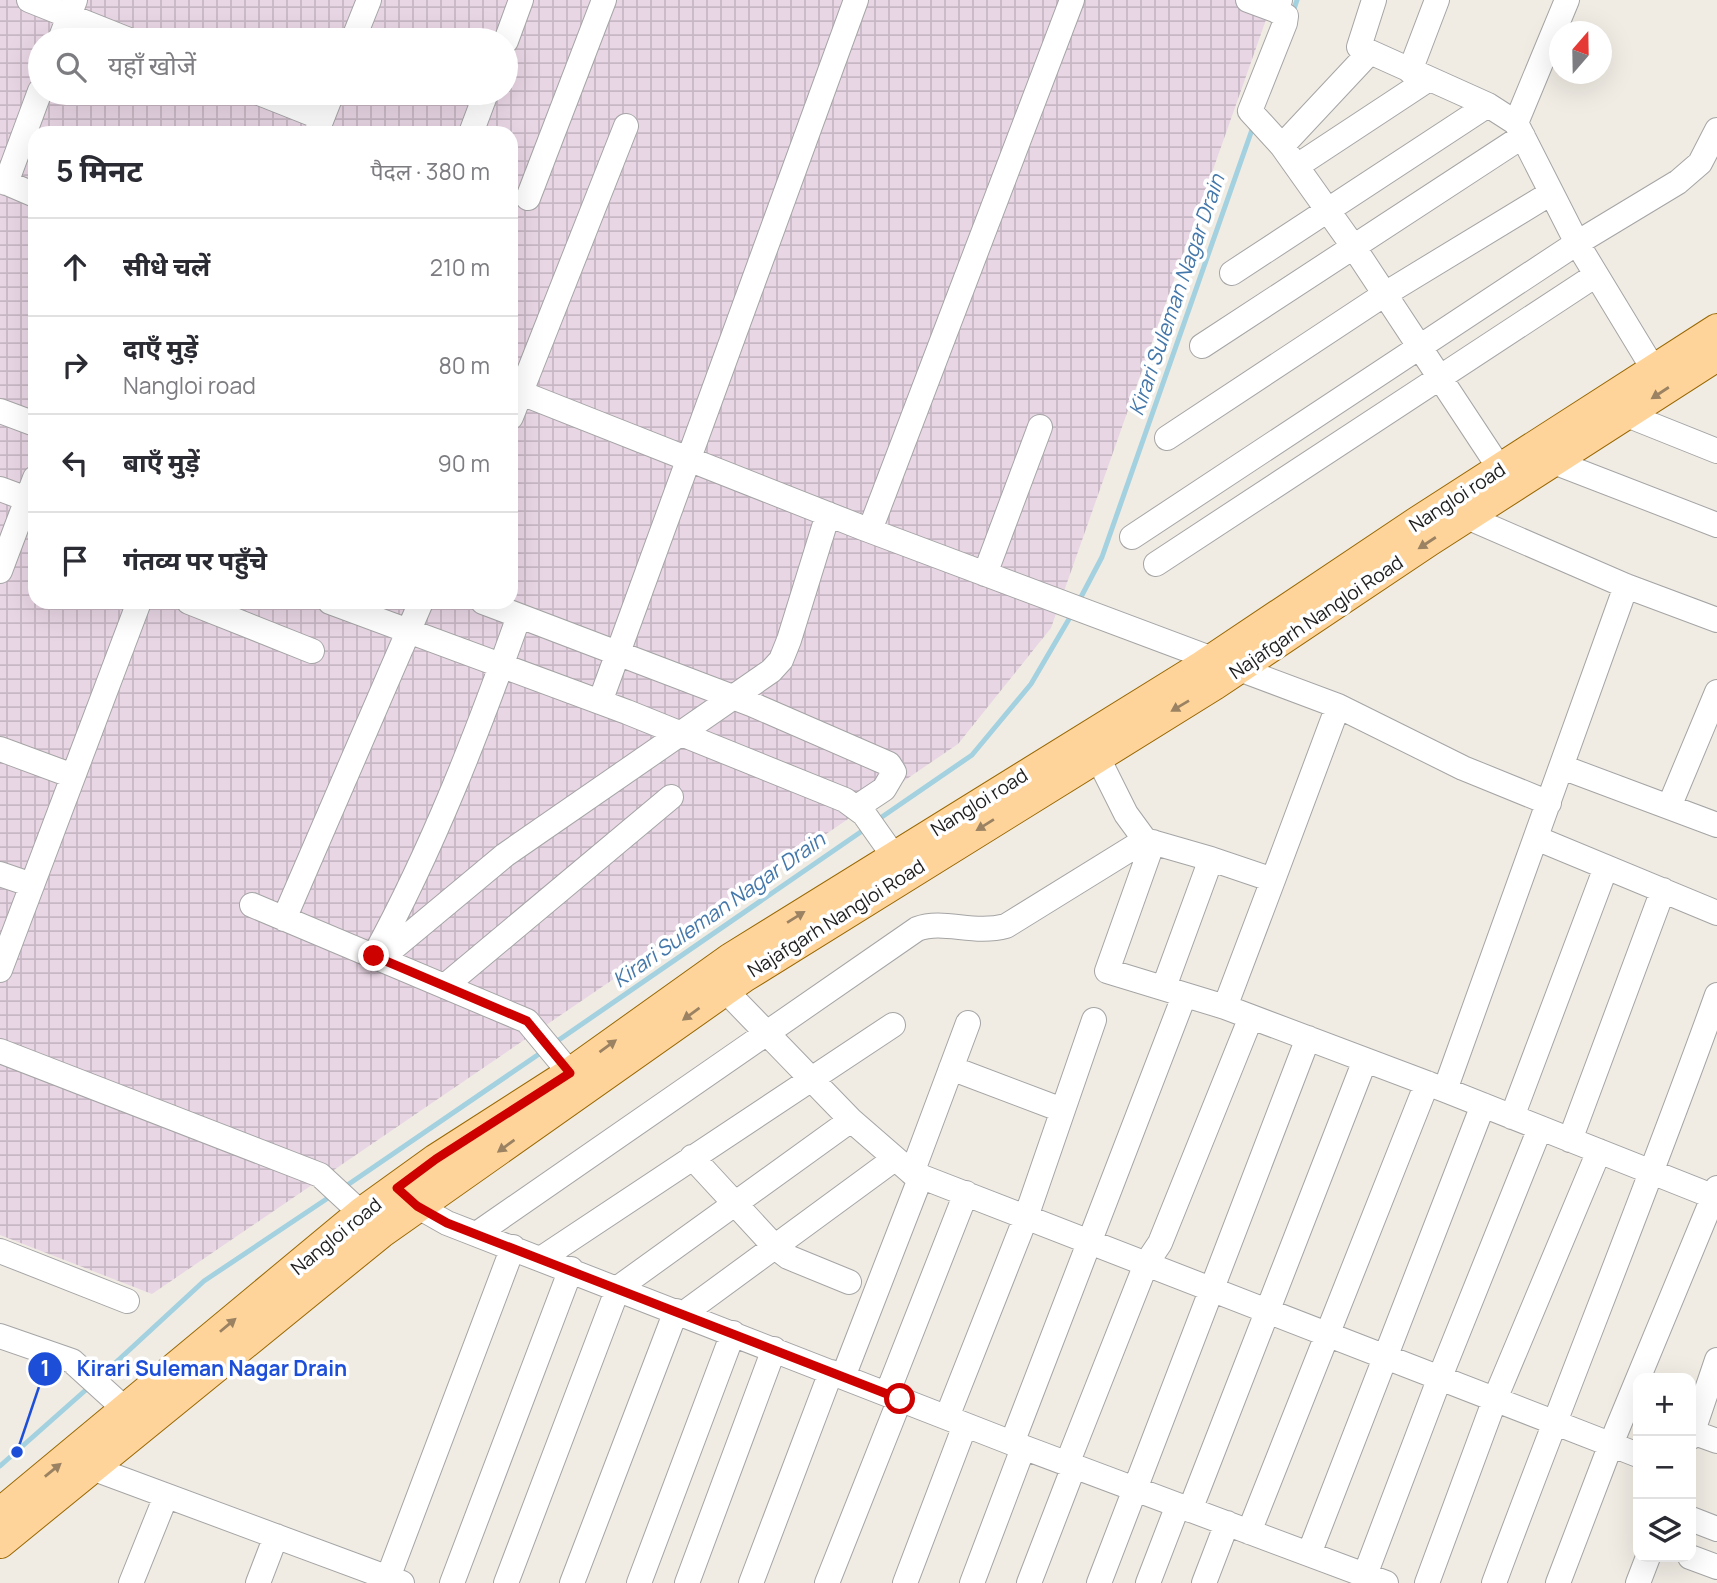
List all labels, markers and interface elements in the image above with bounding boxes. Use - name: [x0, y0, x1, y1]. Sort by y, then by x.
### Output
- north arrow: [1549, 21, 1612, 84]
- search box: [28, 28, 518, 105]
- text: यहाँ खोजें: [108, 47, 196, 83]
- icon: search: [52, 48, 90, 86]
- text: 5 मिनट: [56, 150, 143, 191]
- text: पैदल · 380 m: [371, 155, 490, 187]
- water label: Kirari Suleman Nagar Drain: [1122, 169, 1231, 419]
- icon: ahead: [56, 248, 94, 286]
- text: सीधे चलें: [123, 248, 210, 284]
- text: 210 m: [430, 251, 490, 283]
- text: दाएँ मुड़ें: [123, 330, 198, 366]
- icon: right: [56, 346, 94, 384]
- text: 80 m: [439, 349, 490, 381]
- text: Nangloi road: [123, 369, 256, 401]
- one-way arrow: [1650, 387, 1670, 400]
- icon: left: [56, 444, 94, 482]
- text: बाएँ मुड़ें: [123, 444, 200, 480]
- text: 90 m: [438, 447, 490, 479]
- street label: Nangloi road: [1404, 456, 1510, 538]
- one-way arrow: [1417, 536, 1437, 549]
- icon: arrive: [56, 542, 94, 580]
- text: गंतव्य पर पहुँचे: [123, 542, 267, 578]
- street label: Najafgarh Nangloi Road: [1224, 549, 1408, 685]
- one-way arrow: [1170, 700, 1189, 713]
- street label: Nangloi road: [926, 762, 1032, 842]
- one-way arrow: [976, 818, 995, 831]
- water label: Kirari Suleman Nagar Drain: [607, 824, 832, 993]
- street label: Najafgarh Nangloi Road: [742, 853, 930, 983]
- one-way arrow: [786, 910, 806, 923]
- route end: [358, 940, 389, 971]
- one-way arrow: [682, 1007, 700, 1021]
- one-way arrow: [599, 1039, 617, 1053]
- one-way arrow: [497, 1139, 515, 1153]
- street label: Nangloi road: [285, 1191, 387, 1281]
- one-way arrow: [220, 1318, 237, 1333]
- callout: Kirari Suleman Nagar Drain: [28, 1348, 361, 1390]
- text: 1: [40, 1354, 50, 1382]
- text: Kirari Suleman Nagar Drain: [77, 1354, 347, 1382]
- map controls: [1633, 1373, 1696, 1562]
- button: +: [1633, 1373, 1696, 1436]
- route start: [884, 1383, 915, 1414]
- button: −: [1633, 1436, 1696, 1499]
- one-way arrow: [44, 1463, 61, 1478]
- button: layers: [1633, 1499, 1696, 1562]

